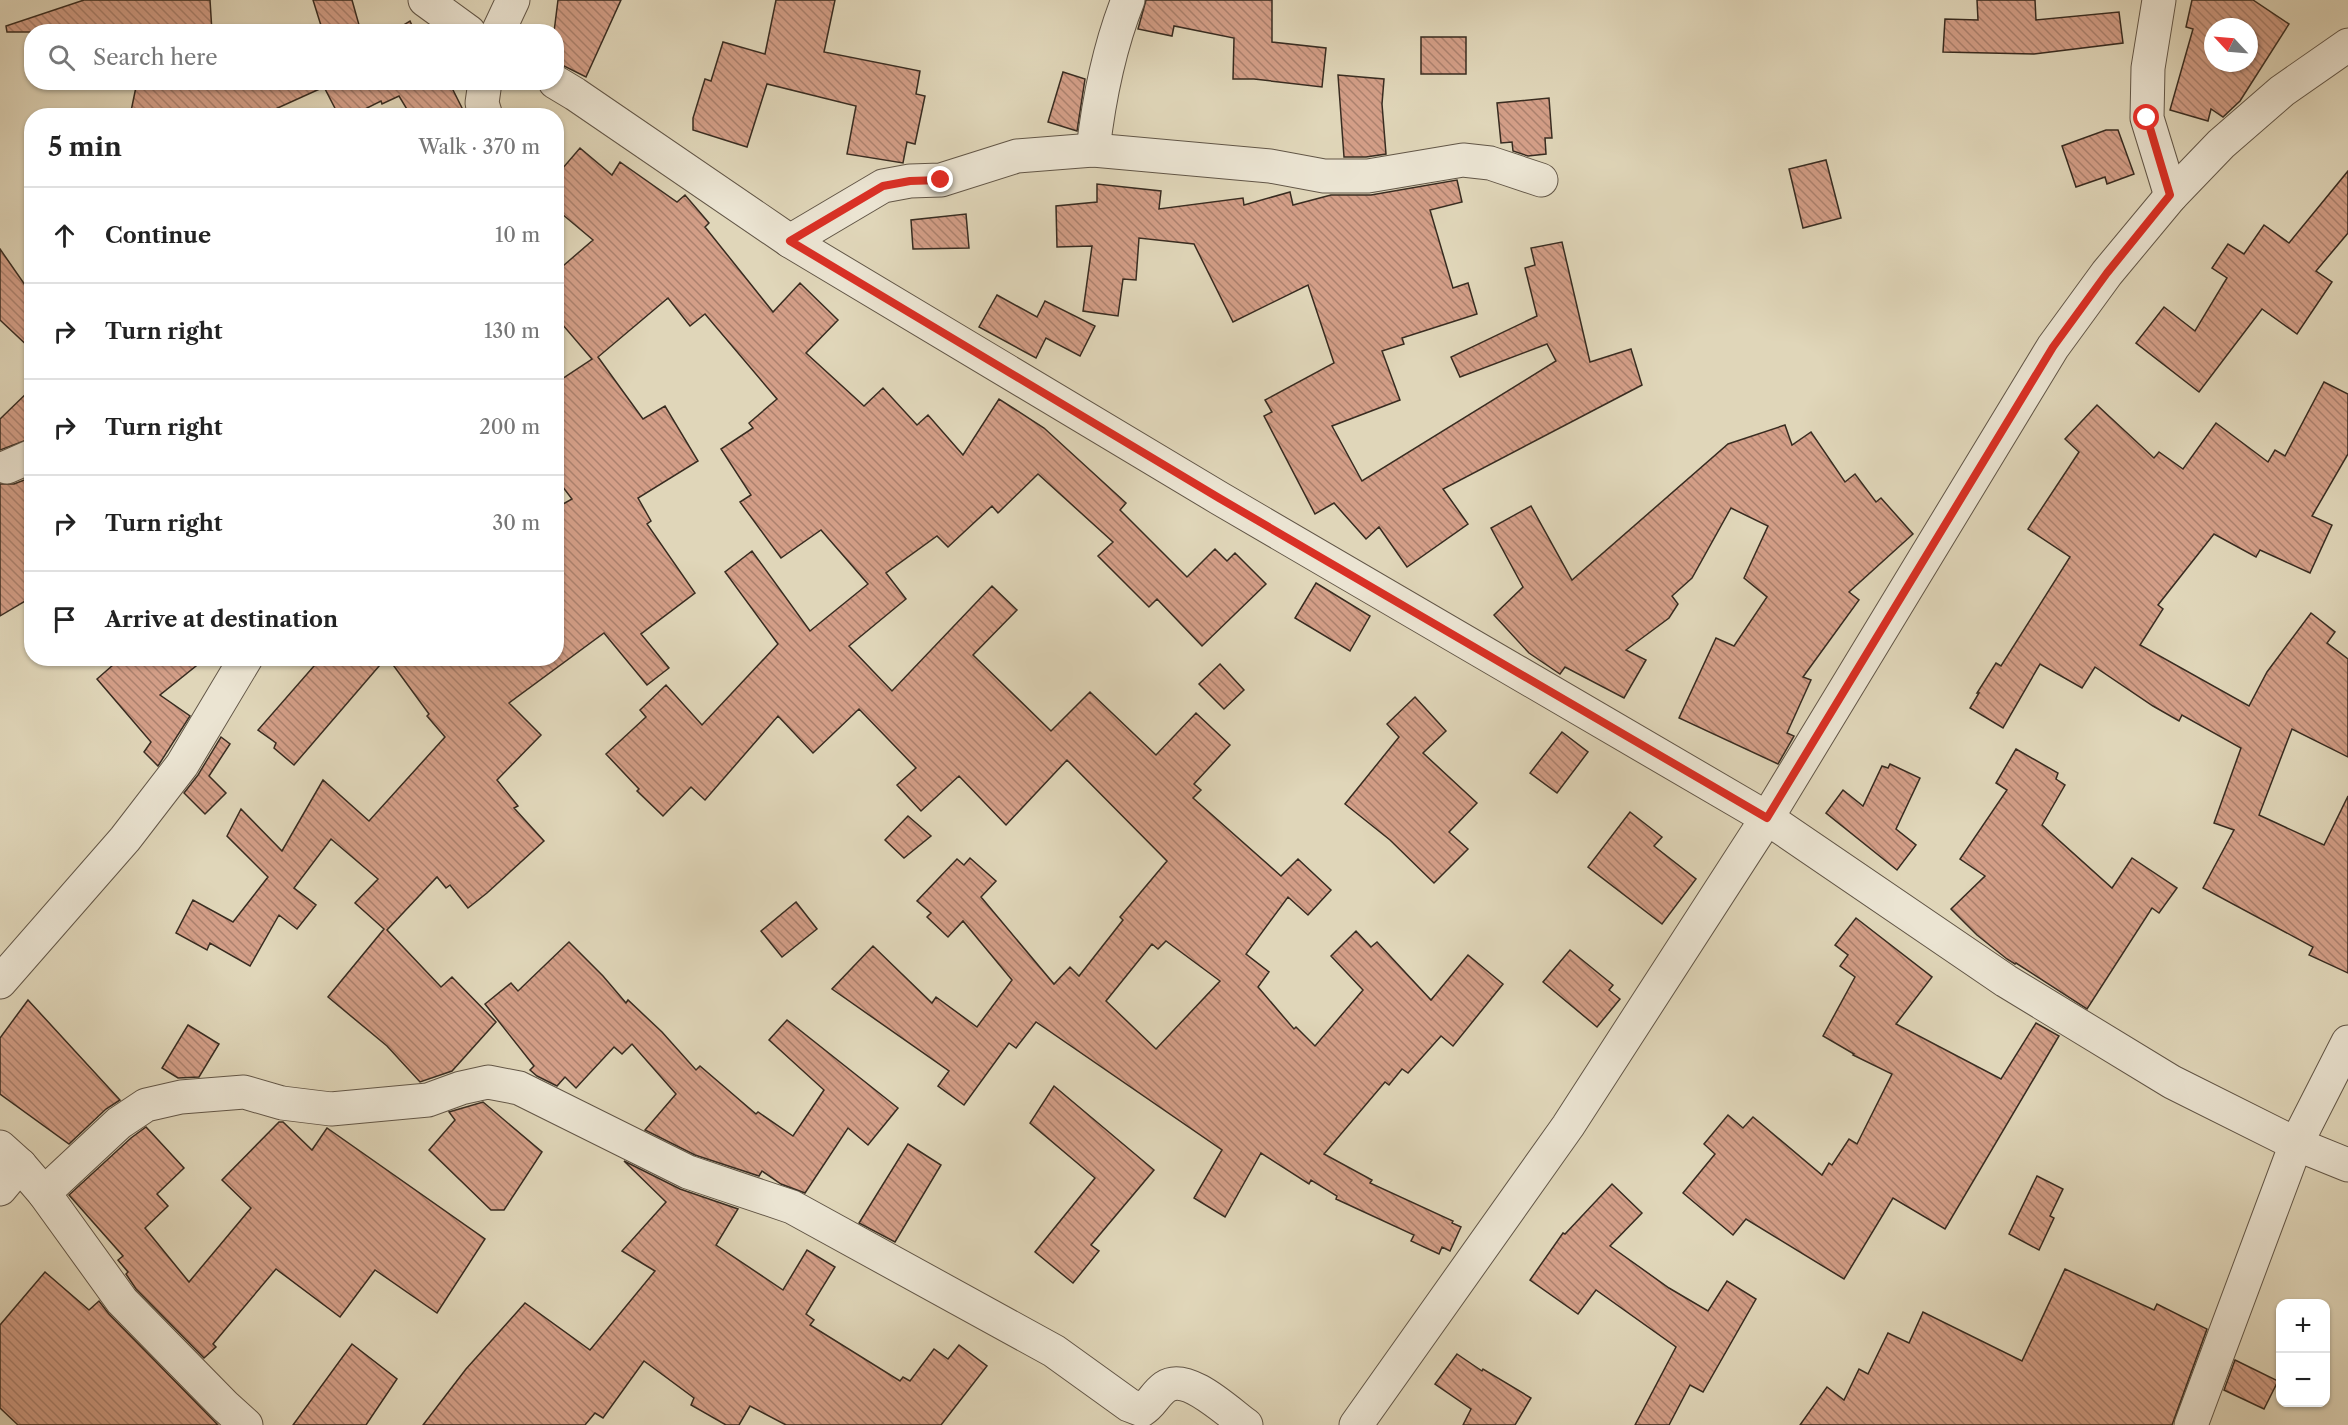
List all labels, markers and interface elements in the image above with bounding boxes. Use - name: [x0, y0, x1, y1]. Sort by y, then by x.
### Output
- north arrow: [2204, 18, 2258, 72]
- search box: [24, 24, 564, 90]
- icon: search: [45, 41, 78, 74]
- text: Search here: [93, 44, 218, 71]
- route start: [2133, 104, 2159, 130]
- text: 5 min: [48, 131, 122, 163]
- text: Walk · 370 m: [418, 135, 540, 159]
- route end: [927, 166, 953, 192]
- icon: ahead: [48, 219, 81, 252]
- text: Continue: [105, 222, 211, 249]
- text: 10 m: [495, 223, 540, 247]
- icon: right: [48, 315, 81, 348]
- text: Turn right: [105, 318, 223, 345]
- text: 130 m: [484, 319, 540, 343]
- icon: right: [48, 411, 81, 444]
- text: Turn right: [105, 414, 223, 441]
- text: 200 m: [479, 415, 540, 439]
- icon: right: [48, 507, 81, 540]
- text: Turn right: [105, 510, 223, 537]
- text: 30 m: [492, 511, 540, 535]
- icon: arrive: [48, 603, 81, 636]
- text: Arrive at destination: [105, 606, 338, 633]
- map controls: [2276, 1299, 2330, 1407]
- button: +: [2276, 1299, 2330, 1353]
- button: −: [2276, 1353, 2330, 1407]

